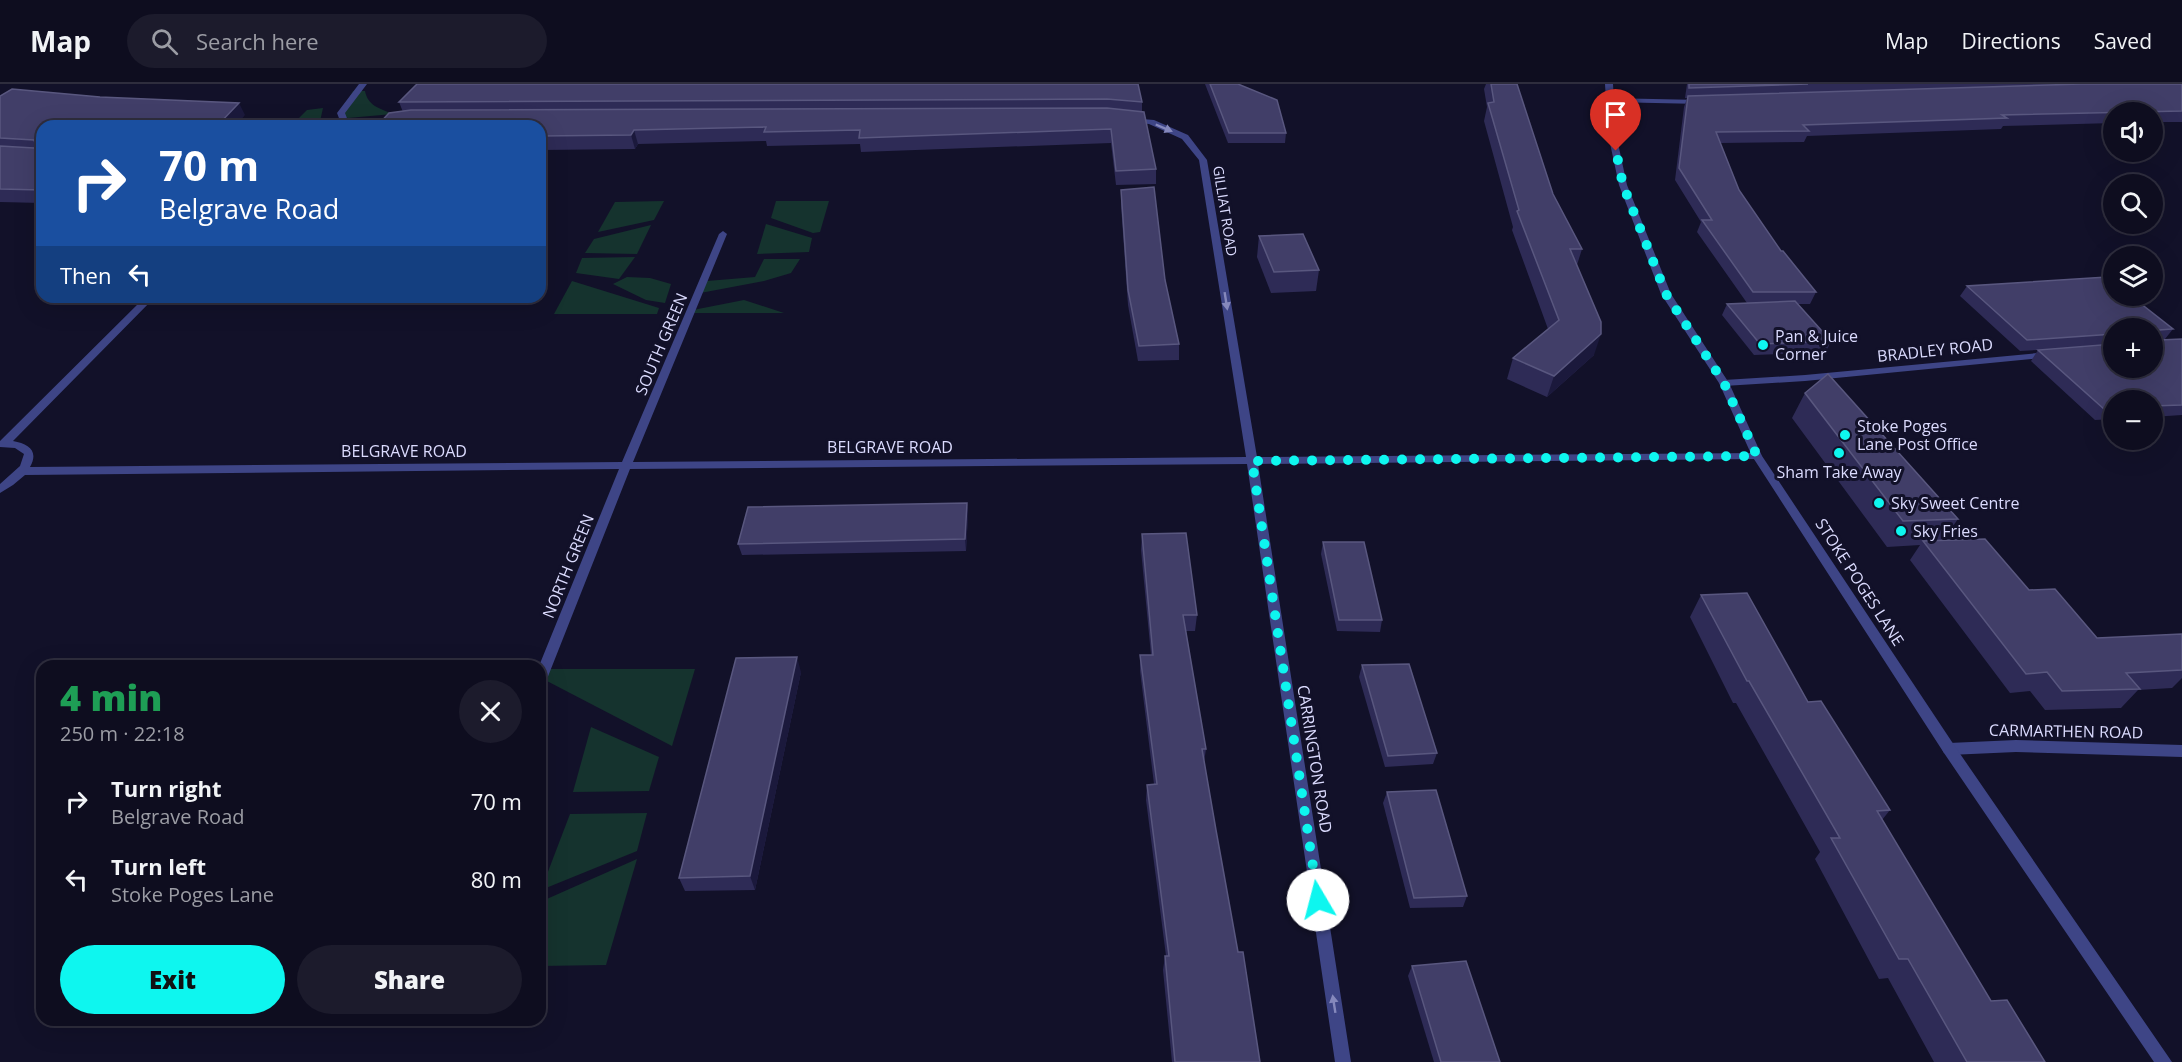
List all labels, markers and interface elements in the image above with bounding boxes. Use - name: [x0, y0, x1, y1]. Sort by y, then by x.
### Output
- search box: [127, 14, 547, 68]
- text: Map: [30, 22, 91, 60]
- icon: search: [148, 25, 181, 58]
- text: Search here: [196, 26, 319, 56]
- text: Map: [1885, 27, 1928, 55]
- text: Directions: [1961, 27, 2061, 55]
- text: Saved: [2094, 27, 2152, 55]
- pin: [1590, 89, 1641, 151]
- icon: arrive: [1599, 98, 1632, 131]
- map controls: [2103, 102, 2163, 450]
- button: sound: [2103, 102, 2163, 162]
- one-way arrow: [1155, 124, 1173, 133]
- text: 70 m: [159, 136, 259, 193]
- icon: right: [60, 144, 138, 222]
- street label: GILLIAT ROAD: [1209, 164, 1242, 258]
- button: search: [2103, 174, 2163, 234]
- text: Belgrave Road: [159, 190, 339, 227]
- button: layers: [2103, 246, 2163, 306]
- icon: left: [123, 258, 156, 291]
- text: Then: [60, 260, 111, 290]
- street label: SOUTH GREEN: [630, 290, 692, 398]
- one-way arrow: [1222, 291, 1231, 310]
- button: +: [2103, 318, 2163, 378]
- place label: Pan & Juice Corner: [1775, 325, 1858, 365]
- street label: BRADLEY ROAD: [1876, 333, 1994, 367]
- marker: Pan & Juice Corner: [1756, 338, 1770, 352]
- button: −: [2103, 390, 2163, 450]
- place label: Stoke Poges Lane Post Office: [1857, 415, 1978, 455]
- marker: Stoke Poges Lane Post Office: [1838, 428, 1852, 442]
- street label: BELGRAVE ROAD: [827, 436, 953, 458]
- street label: BELGRAVE ROAD: [341, 440, 467, 462]
- marker: Sham Take Away: [1832, 446, 1846, 460]
- place label: Sham Take Away: [1776, 461, 1903, 483]
- place label: Sky Sweet Centre: [1891, 492, 2019, 514]
- marker: Sky Sweet Centre: [1872, 496, 1886, 510]
- street label: NORTH GREEN: [537, 511, 599, 621]
- street label: STOKE POGES LANE: [1811, 514, 1909, 650]
- place label: Sky Fries: [1913, 520, 1978, 542]
- marker: Sky Fries: [1894, 524, 1908, 538]
- text: 4 min: [60, 673, 162, 722]
- button: close: [459, 680, 522, 743]
- street label: CARRINGTON ROAD: [1292, 683, 1338, 835]
- street label: CARMARTHEN ROAD: [1989, 719, 2143, 743]
- text: 250 m · 22:18: [60, 720, 185, 747]
- text: Turn right: [111, 773, 222, 803]
- icon: right: [60, 785, 93, 818]
- text: 70 m: [471, 786, 522, 816]
- text: Belgrave Road: [111, 803, 245, 830]
- text: Turn left: [111, 851, 206, 881]
- icon: left: [60, 863, 93, 896]
- text: 80 m: [471, 864, 522, 894]
- position arrow: [1286, 868, 1350, 932]
- text: Stoke Poges Lane: [111, 881, 274, 908]
- button: Exit: [60, 945, 285, 1014]
- button: Share: [297, 945, 522, 1014]
- one-way arrow: [1330, 995, 1339, 1014]

